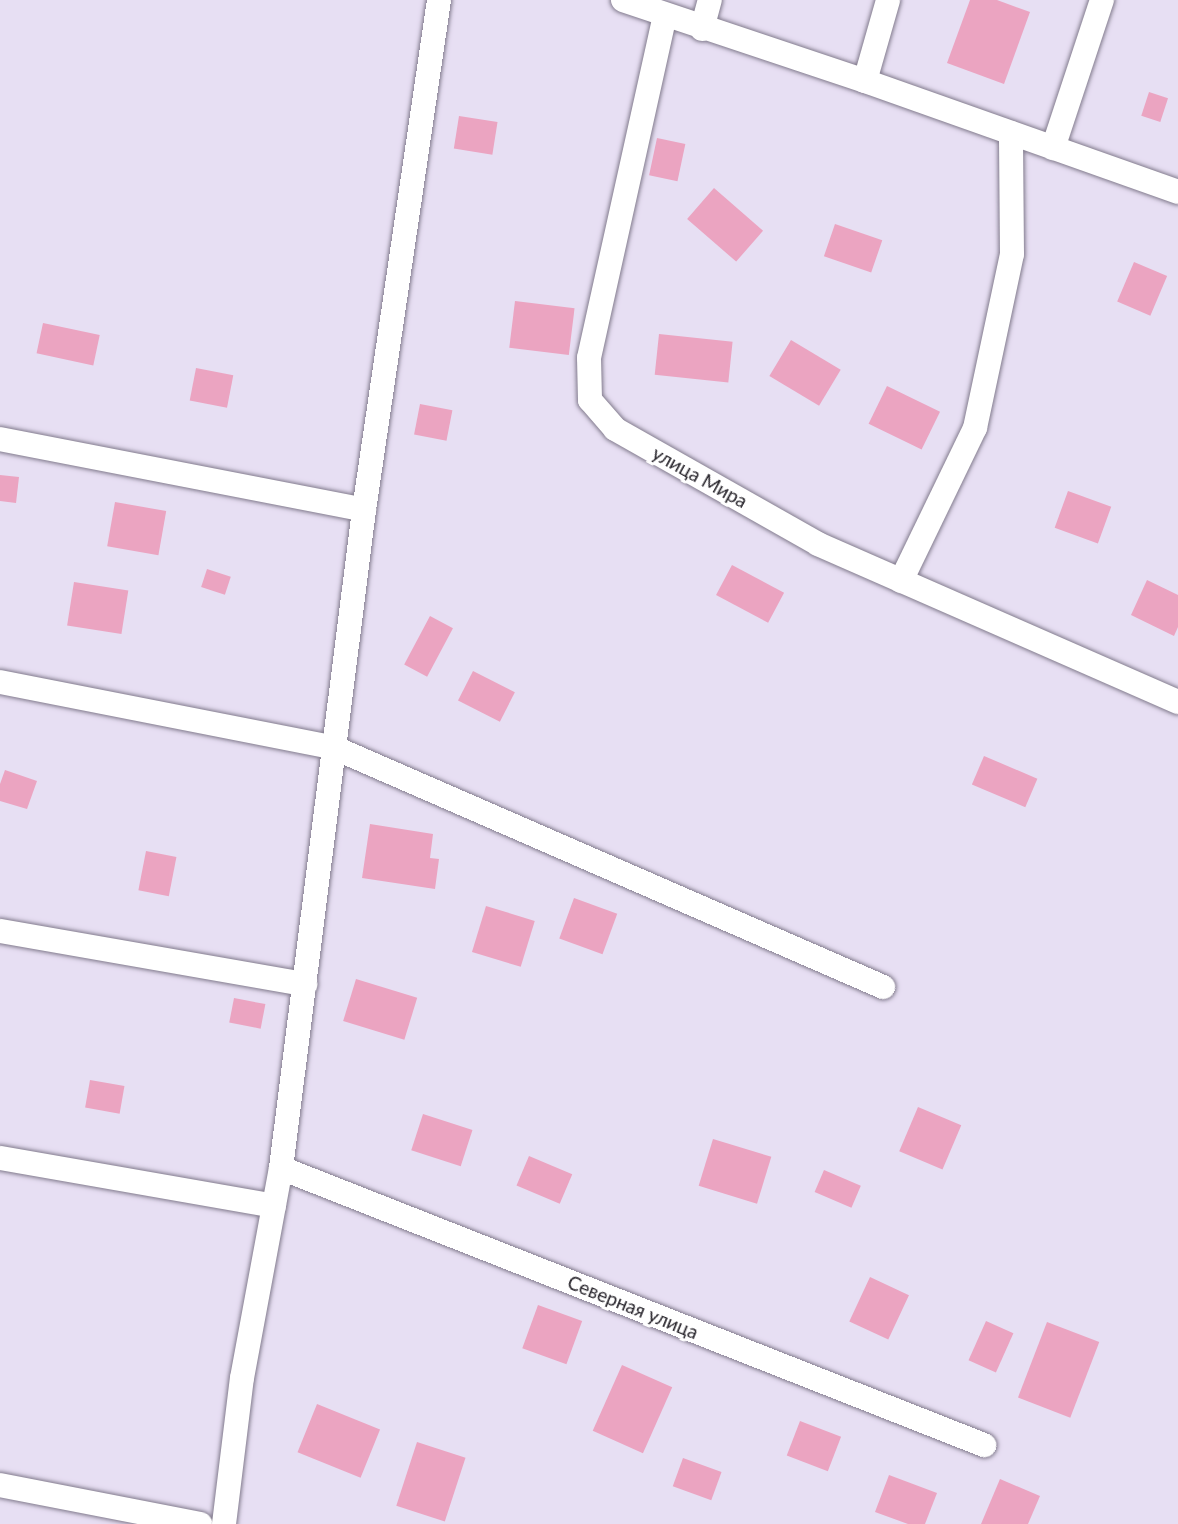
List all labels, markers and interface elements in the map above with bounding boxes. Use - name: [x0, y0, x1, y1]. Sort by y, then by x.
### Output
- street label: улица Мира: [648, 442, 752, 512]
- street label: Северная улица: [564, 1270, 702, 1344]

